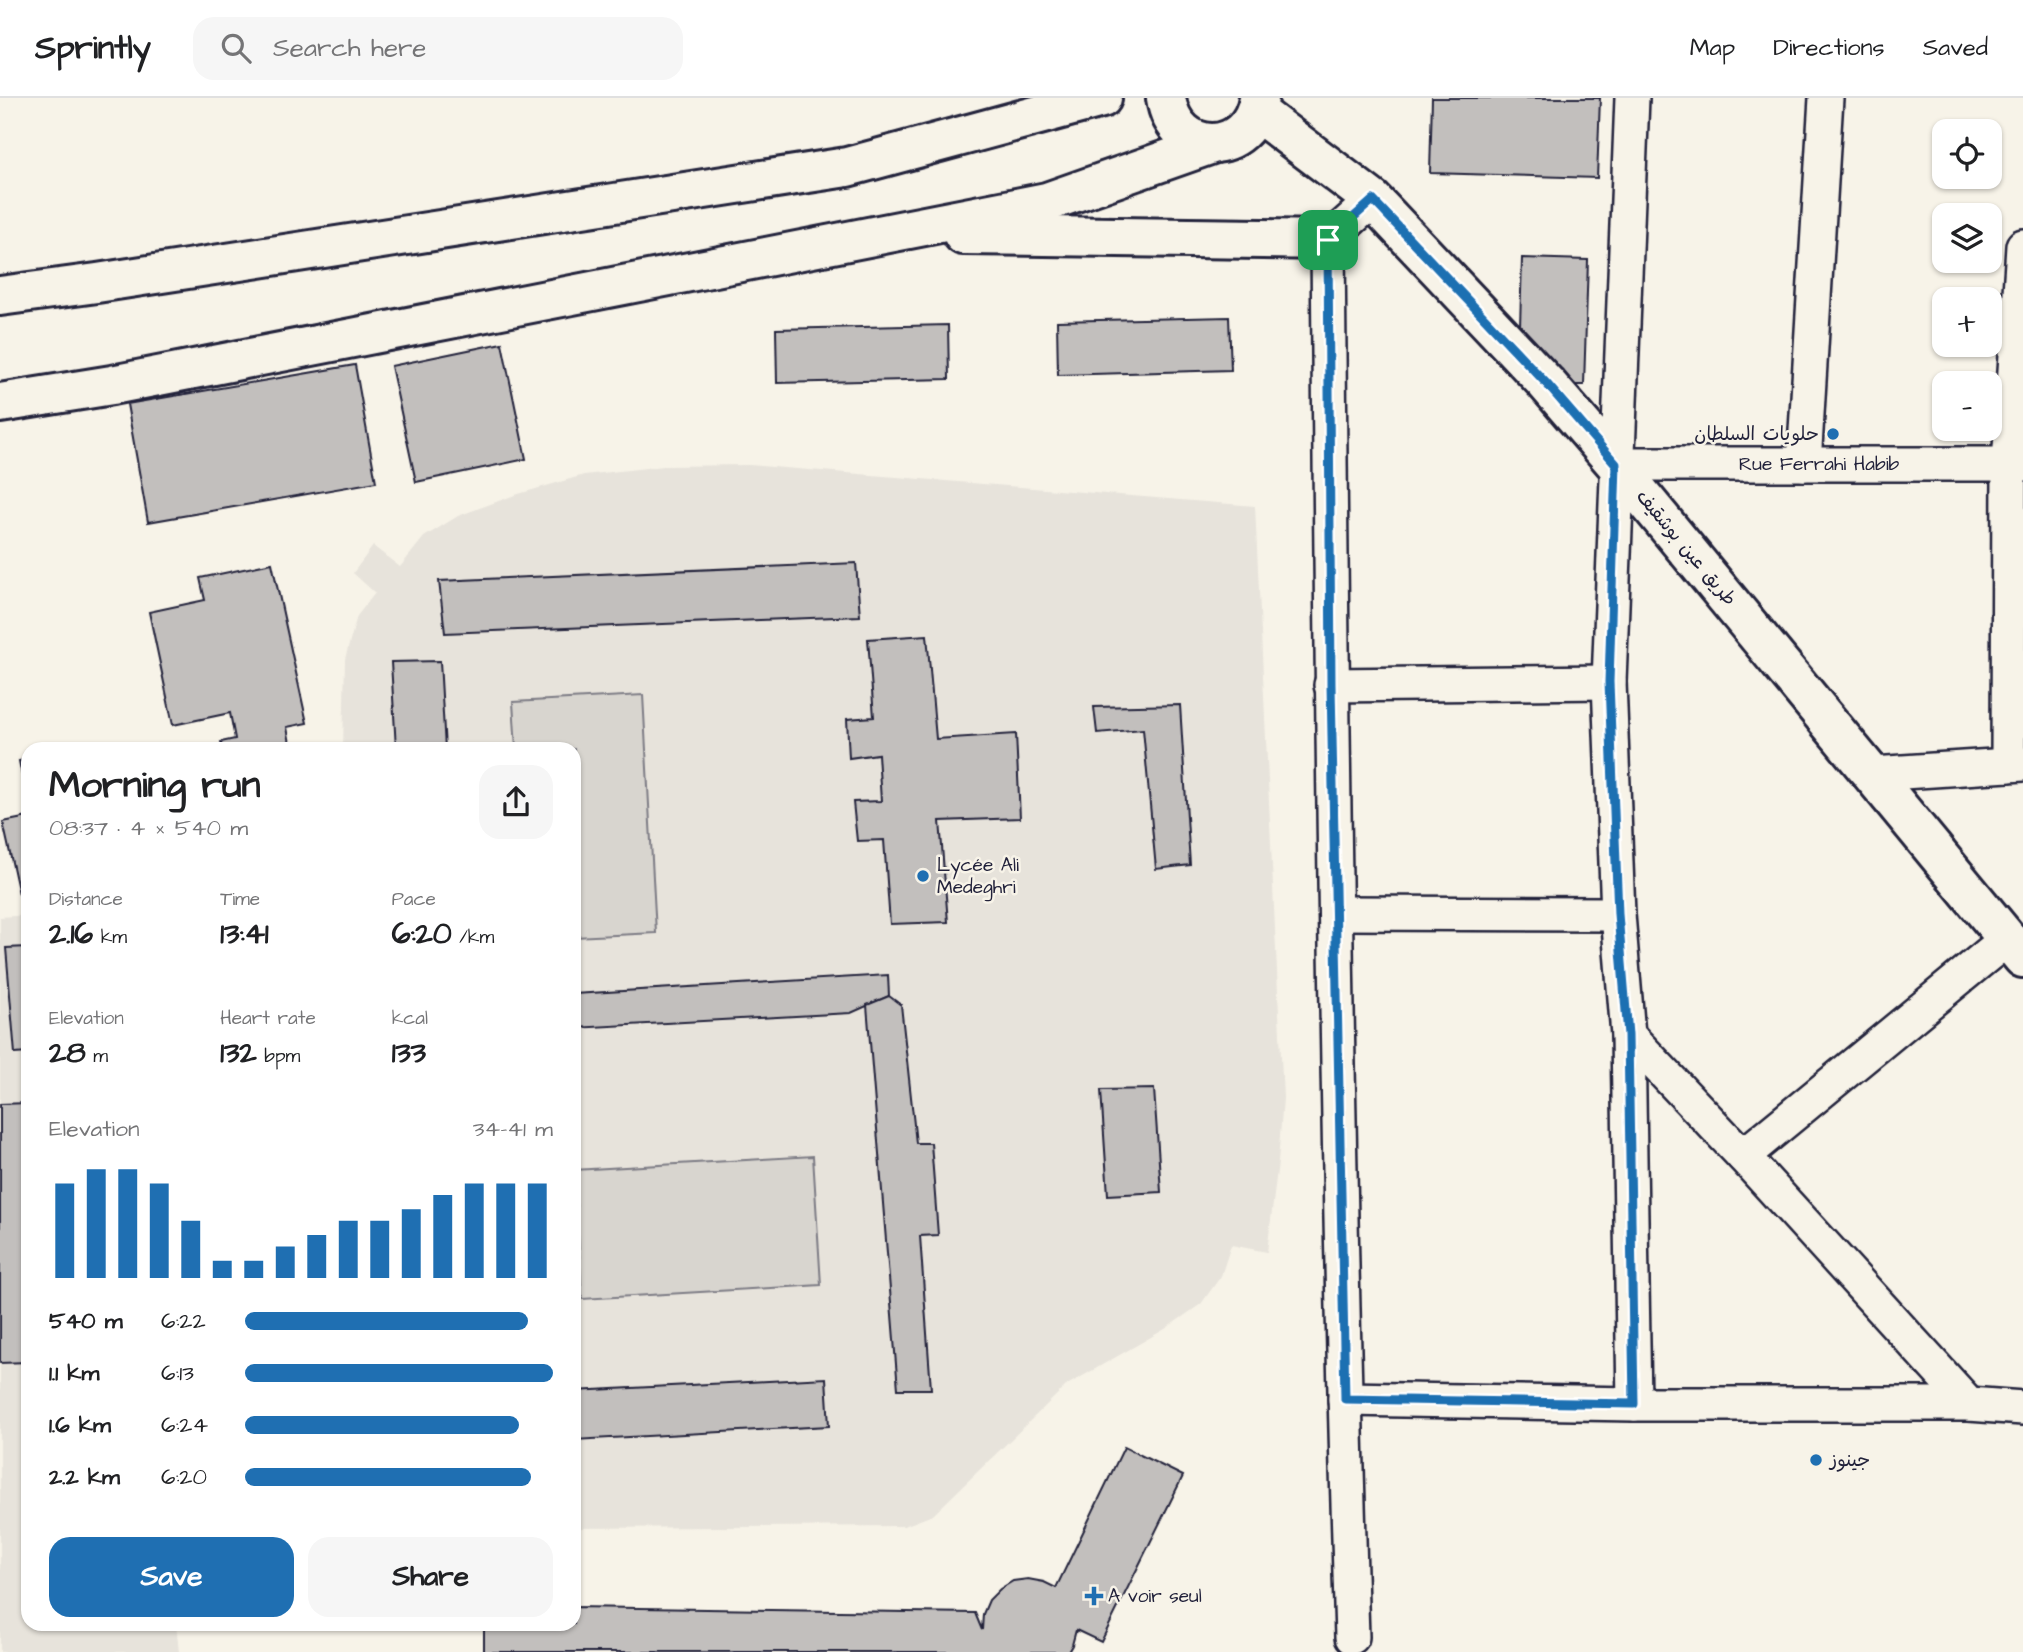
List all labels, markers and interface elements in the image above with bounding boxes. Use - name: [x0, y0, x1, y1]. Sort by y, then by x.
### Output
- search box: [193, 17, 683, 80]
- text: Sprintly: [35, 25, 151, 71]
- icon: search: [217, 29, 255, 67]
- text: Search here: [273, 30, 426, 66]
- text: Map: [1690, 31, 1735, 65]
- text: Directions: [1773, 31, 1885, 65]
- text: Saved: [1923, 31, 1988, 65]
- map controls: [1932, 119, 2002, 441]
- button: locate: [1932, 119, 2002, 189]
- button: layers: [1932, 203, 2002, 273]
- pin: [1298, 210, 1358, 270]
- icon: arrive: [1309, 221, 1347, 259]
- button: +: [1932, 287, 2002, 357]
- button: −: [1932, 371, 2002, 441]
- place label: حلويات السلطان: [1694, 421, 1819, 448]
- marker: حلويات السلطان: [1825, 426, 1841, 442]
- street label: Rue Ferrahi Habib: [1739, 451, 1900, 478]
- street label: طريق عين بوشقيف: [1629, 484, 1743, 612]
- text: Morning run: [49, 760, 261, 812]
- button: share: [479, 765, 553, 839]
- text: 08:37 · 4 × 540 m: [49, 812, 248, 844]
- place label: Lycée Ali Medeghri: [937, 852, 1019, 902]
- marker: Lycée Ali Medeghri: [915, 868, 931, 884]
- text: Distance: [49, 886, 123, 913]
- text: Time: [220, 886, 260, 913]
- text: Pace: [392, 886, 436, 913]
- text: 2.16: [49, 913, 93, 955]
- text: 13:41: [220, 913, 269, 955]
- text: 6:20: [392, 913, 452, 955]
- text: km: [93, 924, 127, 951]
- text: /km: [452, 924, 494, 951]
- text: Elevation: [49, 1005, 124, 1032]
- text: Heart rate: [220, 1005, 316, 1032]
- text: kcal: [392, 1005, 428, 1032]
- text: 28: [49, 1032, 86, 1074]
- text: 132: [220, 1032, 257, 1074]
- text: 133: [392, 1032, 426, 1074]
- text: m: [86, 1043, 108, 1070]
- text: bpm: [257, 1043, 300, 1070]
- text: Elevation: [49, 1113, 140, 1145]
- text: 34–41 m: [473, 1113, 553, 1145]
- text: 540 m: [49, 1305, 123, 1337]
- text: 6:22: [161, 1305, 206, 1337]
- text: 1.1 km: [49, 1357, 99, 1389]
- text: 6:13: [161, 1357, 194, 1389]
- text: 1.6 km: [49, 1409, 111, 1441]
- text: 6:24: [161, 1409, 208, 1441]
- place label: جينوز: [1828, 1447, 1870, 1474]
- marker: جينوز: [1808, 1452, 1824, 1468]
- text: 2.2 km: [49, 1461, 120, 1493]
- text: 6:20: [161, 1461, 207, 1493]
- button: Save: [49, 1537, 294, 1617]
- button: Share: [308, 1537, 553, 1617]
- place label: A voir seul: [1108, 1583, 1202, 1610]
- marker: A voir seul: [1086, 1588, 1102, 1604]

